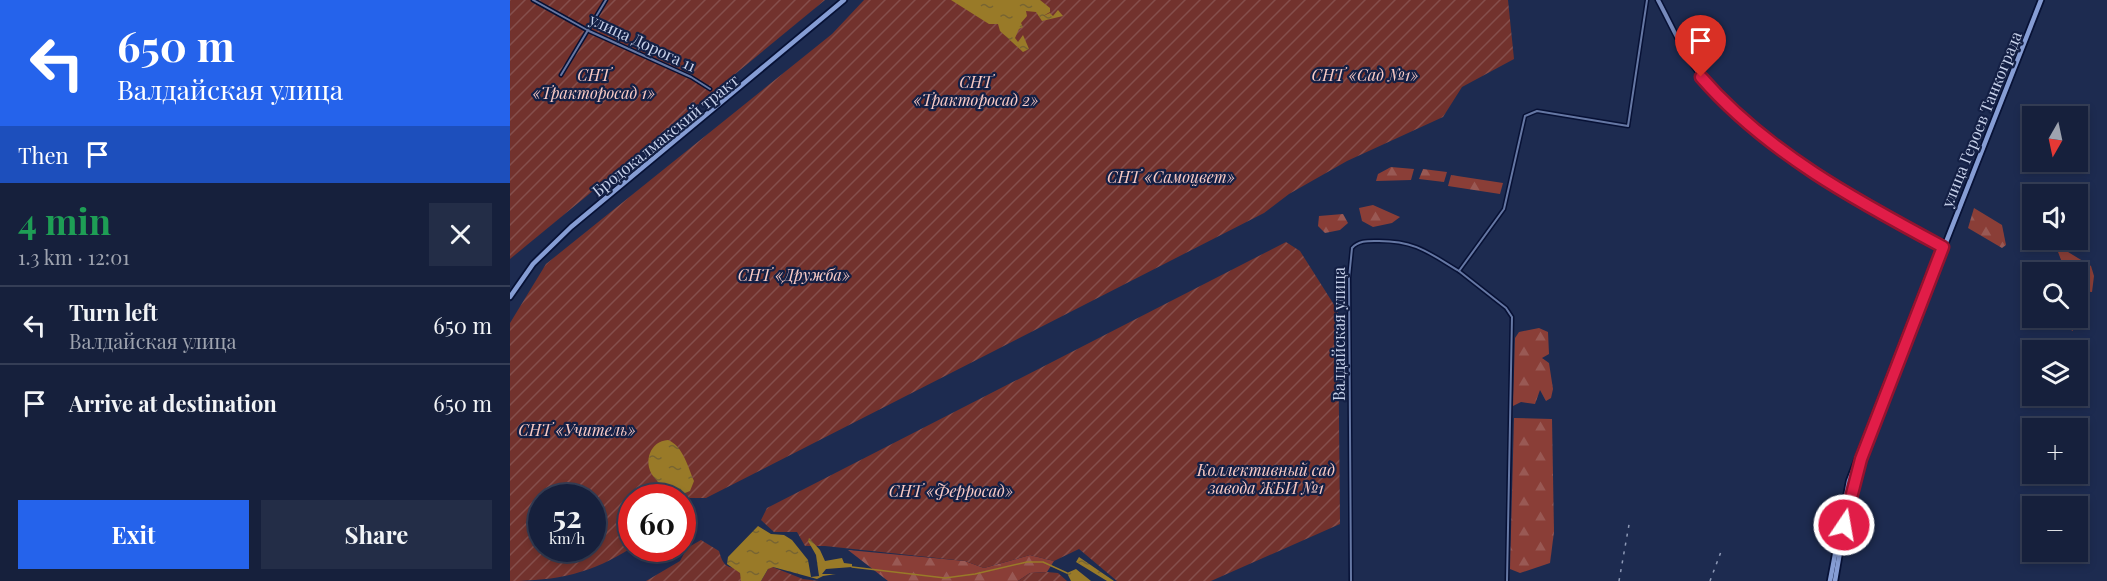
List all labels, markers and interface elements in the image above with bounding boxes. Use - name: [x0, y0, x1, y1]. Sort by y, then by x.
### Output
- street label: улица Дорога 11: [586, 8, 700, 76]
- pin: [1675, 15, 1726, 77]
- text: 650 m: [117, 17, 235, 73]
- icon: left: [18, 24, 96, 102]
- icon: arrive: [1684, 24, 1717, 57]
- street label: улица Героев Танкограда: [1936, 28, 2026, 211]
- park label: СНТ «Тракторосад 1»: [533, 64, 655, 103]
- park label: СНТ «Сад №1»: [1311, 64, 1419, 85]
- street label: Бродокалмакский тракт: [587, 69, 743, 201]
- text: Валдайская улица: [117, 71, 343, 107]
- park label: СНТ «Тракторосад 2»: [914, 71, 1038, 110]
- north arrow: [2022, 106, 2088, 172]
- map controls: [2022, 106, 2088, 562]
- icon: arrive: [81, 138, 114, 171]
- text: Then: [18, 140, 69, 170]
- park label: СНТ «Самоцвет»: [1107, 166, 1235, 187]
- button: sound: [2022, 184, 2088, 250]
- text: 4 min: [18, 196, 111, 244]
- button: close: [429, 203, 492, 266]
- text: 1.3 km · 12:01: [18, 243, 130, 270]
- button: search: [2022, 262, 2088, 328]
- park label: СНТ «Дружба»: [738, 264, 850, 285]
- street label: Валдайская улица: [1328, 267, 1349, 401]
- text: Turn left: [69, 297, 158, 327]
- icon: left: [18, 309, 51, 342]
- text: 650 m: [433, 310, 492, 340]
- text: Валдайская улица: [69, 327, 236, 354]
- button: layers: [2022, 340, 2088, 406]
- icon: arrive: [18, 387, 51, 420]
- text: Arrive at destination: [69, 388, 277, 418]
- text: 650 m: [433, 388, 492, 418]
- button: +: [2022, 418, 2088, 484]
- park label: СНТ «Учитель»: [518, 419, 636, 440]
- park label: Коллективный сад завода ЖБИ №1: [1196, 459, 1335, 498]
- park label: СНТ «Ферросад»: [889, 480, 1013, 501]
- speed limit sign: 60: [618, 484, 696, 562]
- position arrow: [1812, 493, 1876, 557]
- text: 52: [552, 496, 582, 536]
- button: −: [2022, 496, 2088, 562]
- button: Exit: [18, 500, 249, 569]
- button: Share: [261, 500, 492, 569]
- text: km/h: [549, 528, 585, 548]

